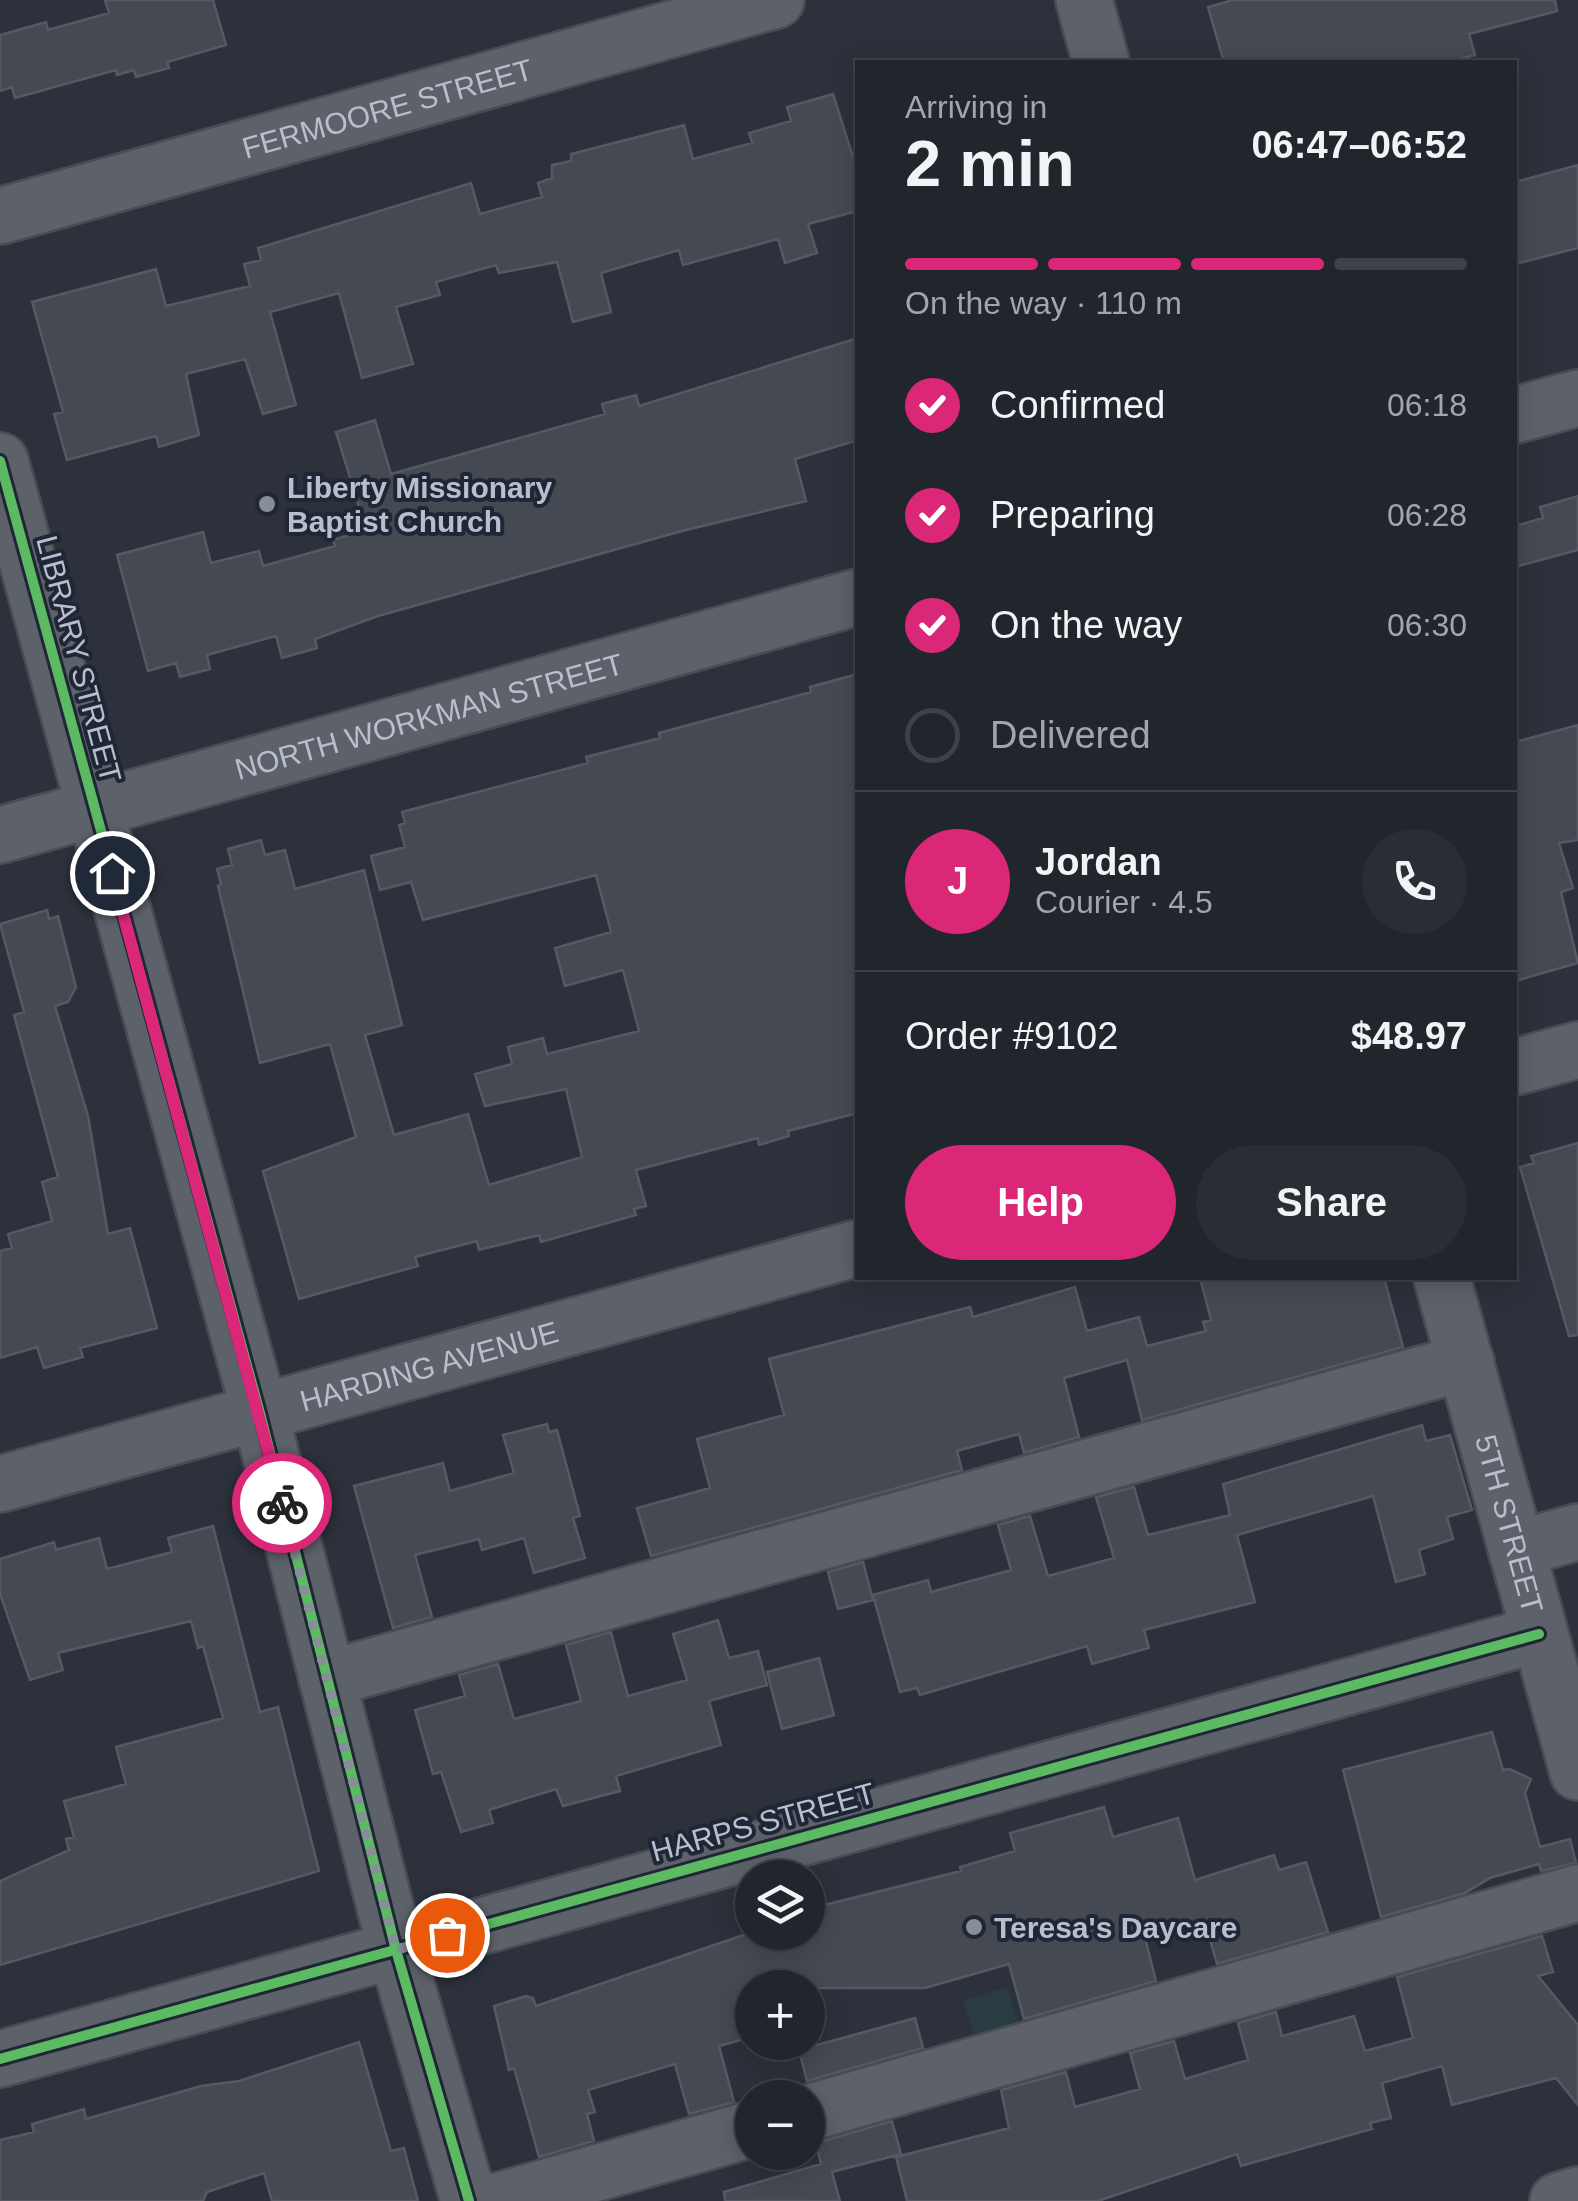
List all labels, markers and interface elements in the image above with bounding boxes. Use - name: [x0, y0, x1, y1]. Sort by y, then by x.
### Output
- street label: FERMOORE STREET: [238, 52, 536, 164]
- text: Arriving in: [905, 89, 1047, 125]
- text: 06:47–06:52: [1251, 124, 1467, 166]
- text: 2 min: [905, 127, 1075, 200]
- text: On the way · 110 m: [905, 285, 1182, 321]
- icon: check: [905, 378, 960, 433]
- text: Confirmed: [990, 384, 1165, 426]
- text: 06:18: [1387, 387, 1467, 423]
- place label: Liberty Missionary Baptist Church: [287, 471, 552, 538]
- icon: check: [905, 488, 960, 543]
- marker: Liberty Missionary Baptist Church: [256, 493, 278, 515]
- text: Preparing: [990, 494, 1155, 536]
- text: 06:28: [1387, 497, 1467, 533]
- street label: LIBRARY STREET: [30, 532, 128, 786]
- icon: check: [905, 598, 960, 653]
- text: On the way: [990, 604, 1182, 646]
- text: 06:30: [1387, 607, 1467, 643]
- street label: NORTH WORKMAN STREET: [231, 647, 627, 786]
- text: Delivered: [990, 714, 1151, 756]
- button: phone: [1362, 829, 1467, 934]
- pin: [70, 831, 155, 916]
- text: Jordan: [1035, 841, 1162, 883]
- icon: home: [85, 846, 140, 901]
- text: J: [947, 860, 968, 902]
- text: Courier · 4.5: [1035, 884, 1213, 920]
- text: Order #9102: [905, 1015, 1118, 1057]
- text: $48.97: [1351, 1015, 1467, 1057]
- button: Help: [905, 1145, 1176, 1260]
- button: Share: [1196, 1145, 1467, 1260]
- street label: HARDING AVENUE: [296, 1315, 562, 1417]
- street label: 5TH STREET: [1469, 1431, 1550, 1617]
- courier: [232, 1453, 332, 1553]
- icon: bike: [255, 1476, 310, 1531]
- street label: HARPS STREET: [648, 1776, 878, 1868]
- map controls: [735, 1860, 825, 2170]
- button: layers: [735, 1860, 825, 1950]
- pin: [405, 1893, 490, 1978]
- icon: bag: [420, 1908, 475, 1963]
- place label: Teresa's Daycare: [994, 1911, 1237, 1944]
- marker: Teresa's Daycare: [963, 1916, 985, 1938]
- button: +: [735, 1970, 825, 2060]
- button: −: [735, 2080, 825, 2170]

